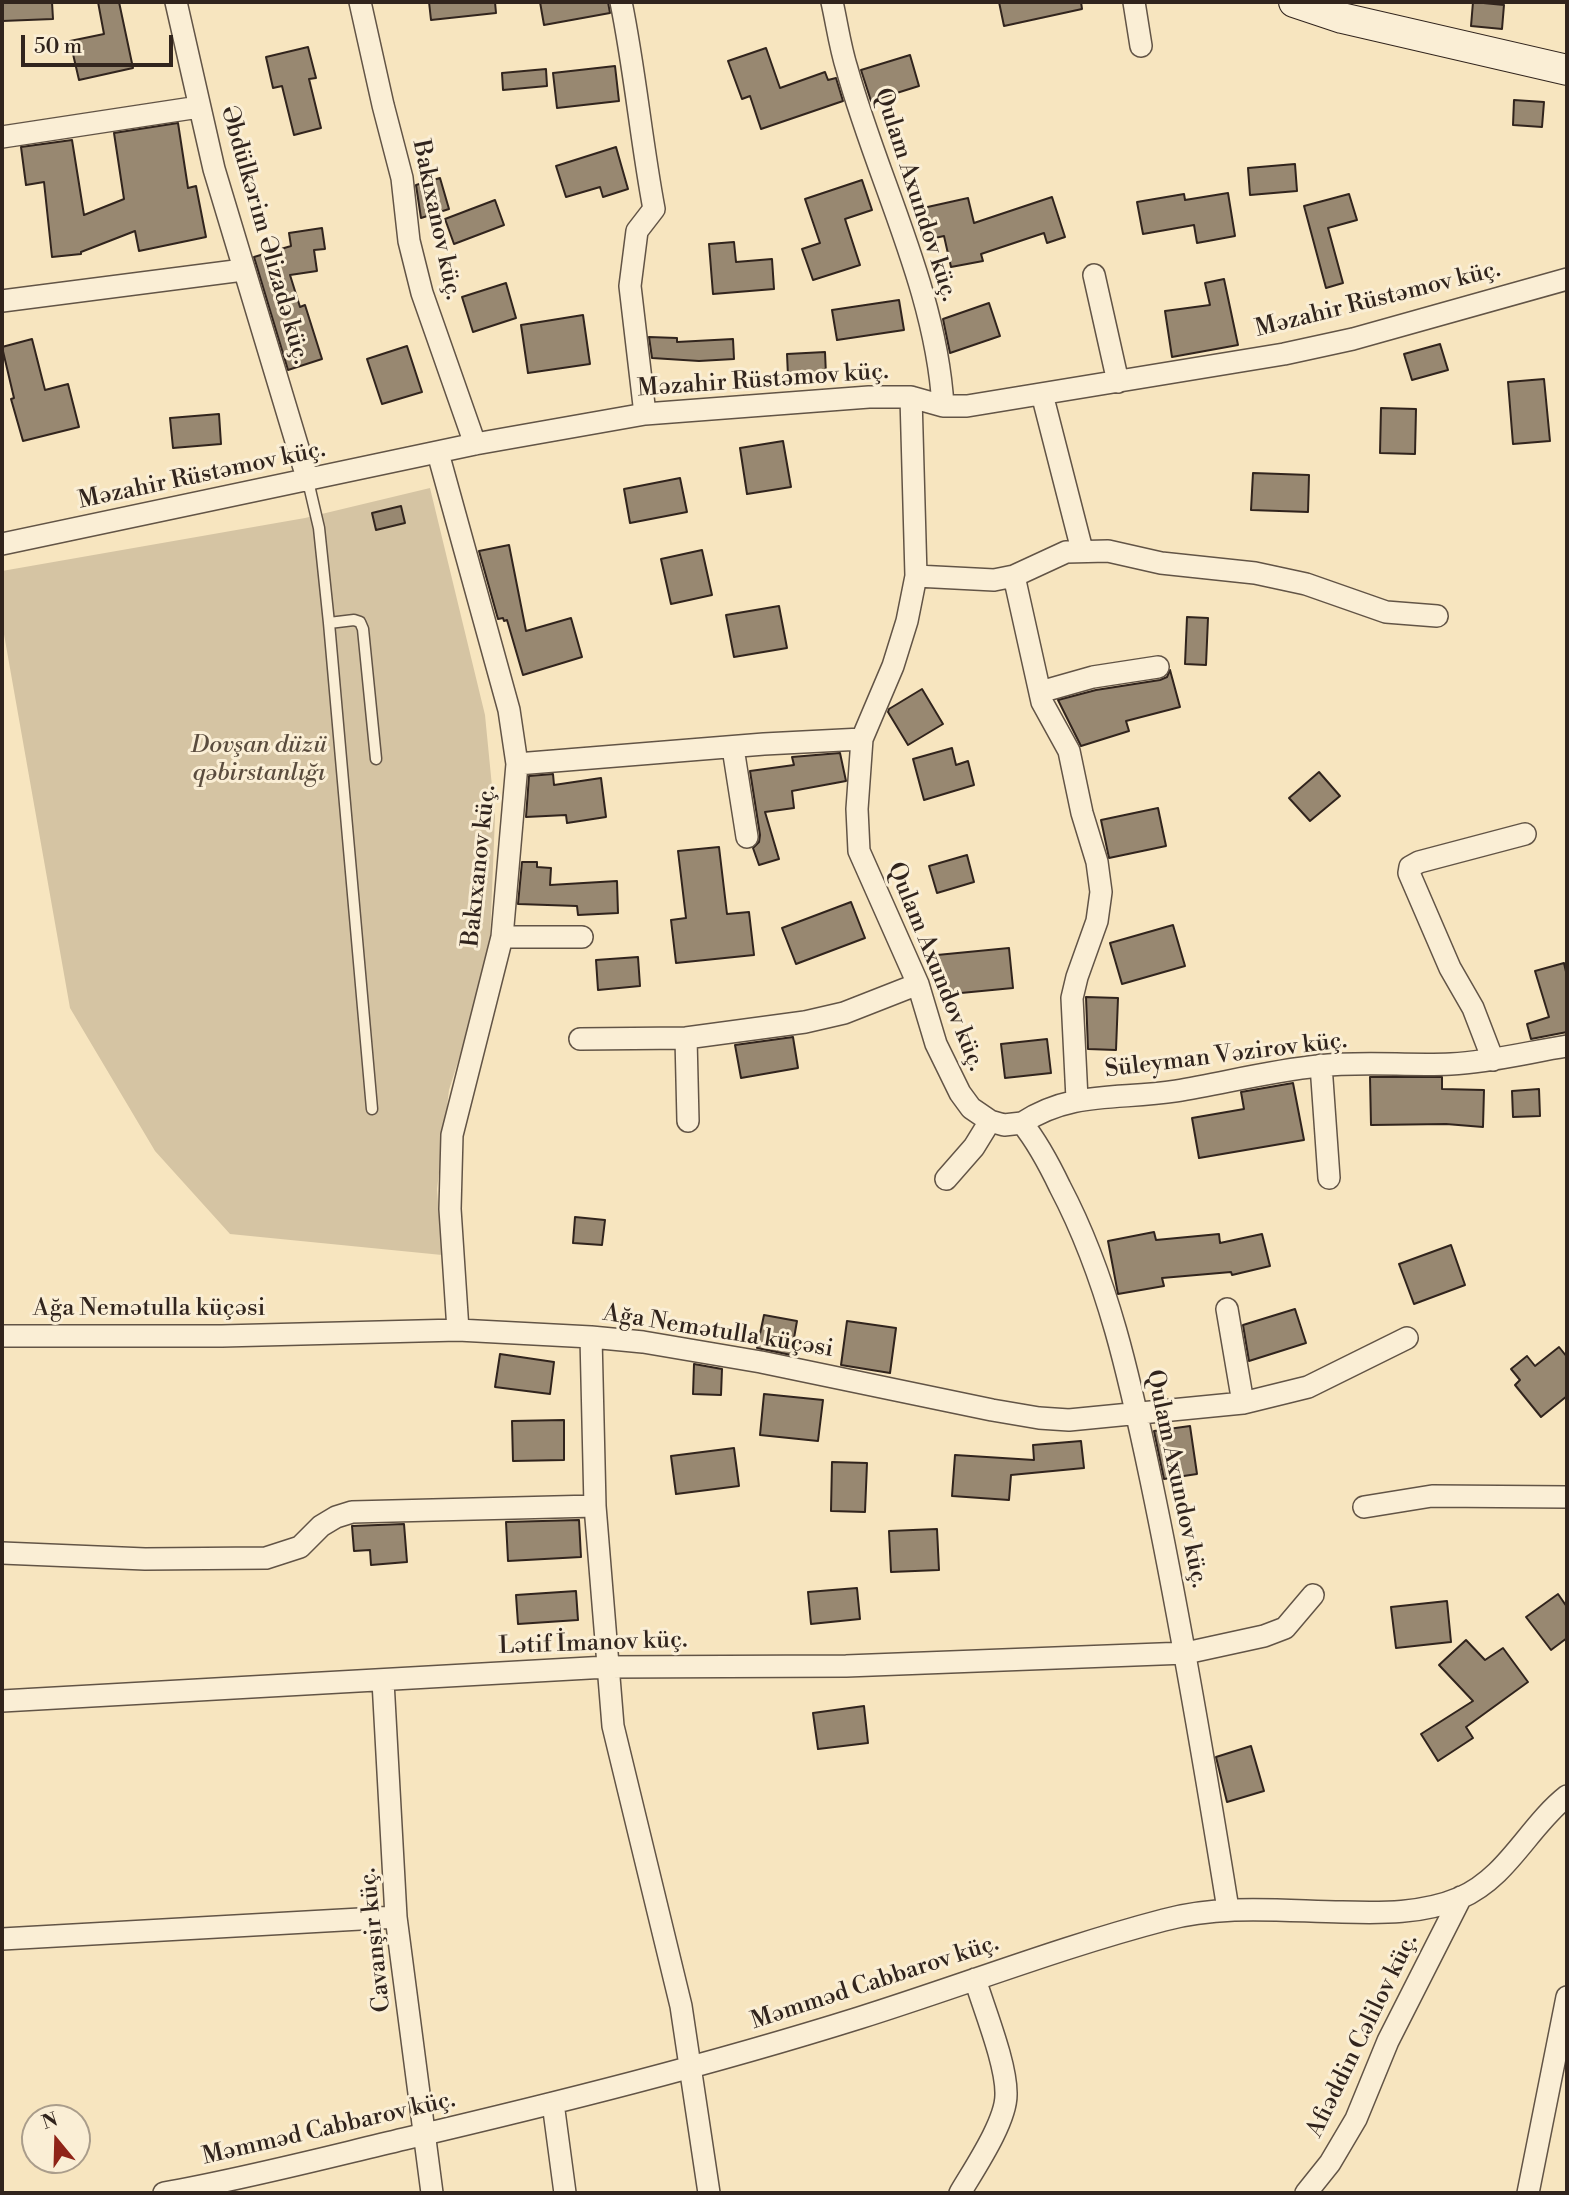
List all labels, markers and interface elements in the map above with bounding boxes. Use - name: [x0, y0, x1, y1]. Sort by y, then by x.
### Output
- scale bar: [24, 21, 177, 65]
- text: 50 m: [34, 34, 82, 60]
- street label: Qulam Axundov küç.: [867, 85, 963, 305]
- street label: Əbdülkərim Əlizadə küç.: [213, 102, 315, 368]
- street label: Bakıxanov küç.: [405, 137, 467, 303]
- street label: Məzahir Rüstəmov küç.: [1252, 256, 1504, 344]
- street label: Məzahir Rüstəmov küç.: [636, 358, 890, 404]
- street label: Məzahir Rüstəmov küç.: [76, 436, 328, 516]
- park label: Dovşan düzü qəbirstanlığı: [191, 732, 327, 788]
- street label: Bakıxanov küç.: [457, 783, 503, 949]
- street label: Qulam Axundov küç.: [880, 859, 990, 1075]
- street label: Süleyman Vəzirov küç.: [1103, 1027, 1349, 1085]
- street label: Ağa Nemətulla küçəsi: [33, 1295, 265, 1323]
- street label: Ağa Nemətulla küçəsi: [601, 1300, 835, 1364]
- street label: Qulam Axundov küç.: [1139, 1367, 1213, 1591]
- street label: Lətif İmanov küç.: [498, 1626, 688, 1662]
- street label: Cavanşir küç.: [354, 1866, 398, 2014]
- street label: Məmməd Cabbarov küç.: [747, 1929, 1003, 2037]
- street label: Afiəddin Cəlilov küç.: [1301, 1929, 1425, 2143]
- street label: Məmməd Cabbarov küç.: [200, 2086, 458, 2172]
- north arrow: [21, 2104, 91, 2174]
- text: N: [39, 2107, 61, 2135]

